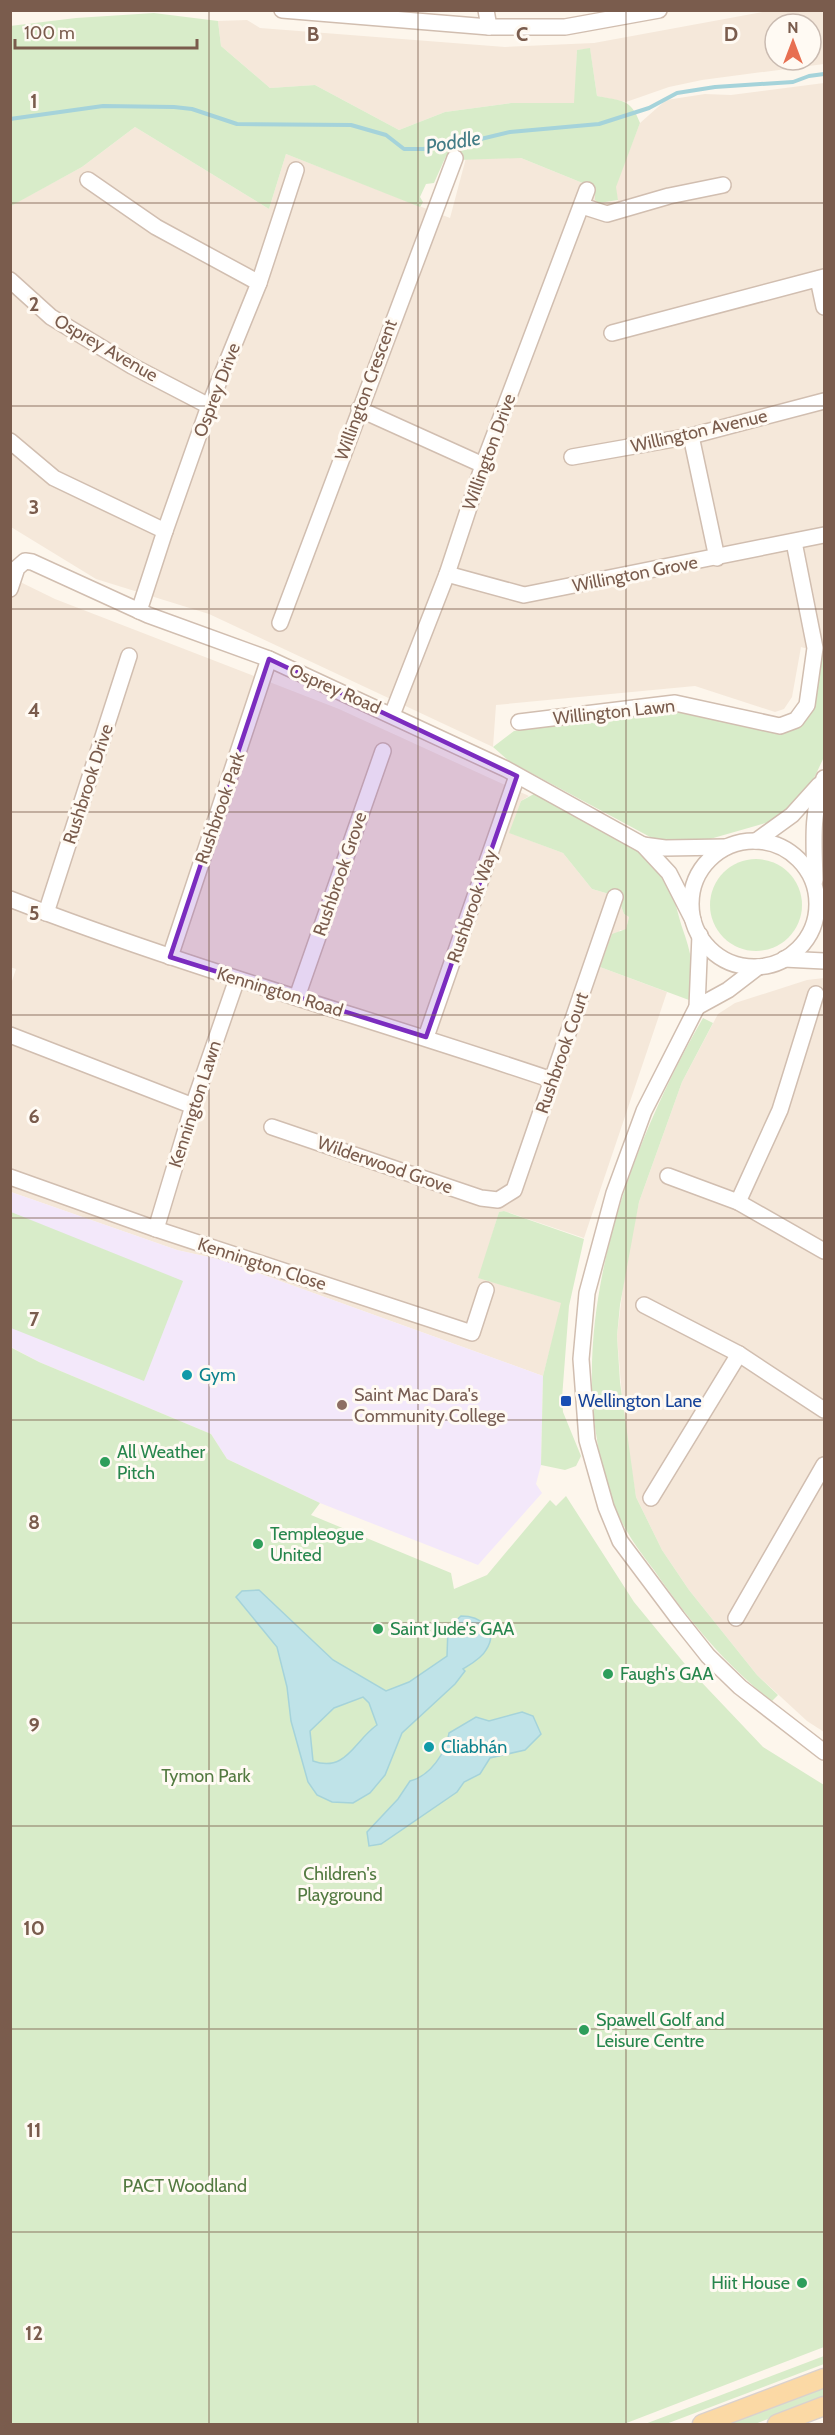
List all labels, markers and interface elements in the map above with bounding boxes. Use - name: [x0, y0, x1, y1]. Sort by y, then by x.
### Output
- scale bar: [15, 12, 196, 50]
- north arrow: [763, 12, 823, 72]
- text: N: [787, 18, 799, 37]
- text: 100 m: [24, 22, 75, 44]
- text: B: [307, 22, 319, 46]
- text: C: [516, 22, 528, 46]
- text: D: [724, 22, 738, 46]
- text: 1: [30, 89, 38, 113]
- water label: Poddle: [424, 125, 482, 159]
- text: 2: [29, 292, 39, 316]
- street label: Osprey Avenue: [50, 309, 162, 387]
- street label: Willington Crescent: [330, 316, 402, 464]
- street label: Osprey Drive: [189, 340, 245, 440]
- street label: Willington Drive: [458, 391, 520, 513]
- street label: Willington Avenue: [629, 405, 769, 457]
- text: 3: [29, 495, 39, 519]
- street label: Willington Grove: [570, 551, 700, 597]
- street label: Osprey Road: [286, 659, 384, 719]
- street label: Willington Lawn: [552, 695, 676, 729]
- text: 4: [28, 698, 40, 722]
- street label: Rushbrook Drive: [58, 721, 118, 847]
- street label: Rushbrook Park: [191, 748, 250, 867]
- street label: Rushbrook Grove: [308, 809, 372, 939]
- street label: Rushbrook Way: [442, 846, 502, 966]
- text: 5: [29, 901, 39, 925]
- street label: Kennington Road: [214, 962, 346, 1022]
- street label: Rushbrook Court: [531, 990, 593, 1116]
- street label: Kennington Lawn: [164, 1038, 226, 1170]
- text: 6: [28, 1104, 40, 1128]
- street label: Wilderwood Grove: [314, 1132, 456, 1198]
- street label: Kennington Close: [195, 1233, 329, 1295]
- text: 7: [29, 1307, 40, 1331]
- place label: Gym: [199, 1364, 236, 1386]
- marker: Gym: [180, 1368, 194, 1382]
- place label: Saint Mac Dara's Community College: [354, 1384, 505, 1427]
- place label: Wellington Lane: [578, 1390, 702, 1412]
- marker: Wellington Lane: [559, 1394, 573, 1408]
- marker: Saint Mac Dara's Community College: [335, 1398, 349, 1412]
- place label: All Weather Pitch: [117, 1441, 206, 1484]
- marker: All Weather Pitch: [98, 1455, 112, 1469]
- text: 8: [28, 1510, 40, 1534]
- place label: Templeogue United: [270, 1523, 364, 1566]
- marker: Templeogue United: [251, 1537, 265, 1551]
- place label: Saint Jude's GAA: [390, 1618, 514, 1640]
- marker: Saint Jude's GAA: [371, 1622, 385, 1636]
- place label: Faugh's GAA: [620, 1663, 714, 1685]
- marker: Faugh's GAA: [601, 1667, 615, 1681]
- text: 9: [28, 1713, 40, 1737]
- place label: Cliabhán: [441, 1736, 507, 1758]
- marker: Cliabhán: [422, 1740, 436, 1754]
- park label: Tymon Park: [161, 1765, 252, 1787]
- park label: Children's Playground: [297, 1863, 383, 1906]
- text: 10: [23, 1916, 45, 1940]
- place label: Spawell Golf and Leisure Centre: [596, 2009, 724, 2052]
- marker: Spawell Golf and Leisure Centre: [577, 2023, 591, 2037]
- text: 11: [27, 2118, 41, 2142]
- park label: PACT Woodland: [123, 2175, 247, 2197]
- place label: Hiit House: [711, 2272, 790, 2294]
- marker: Hiit House: [795, 2276, 809, 2290]
- text: 12: [25, 2321, 43, 2345]

